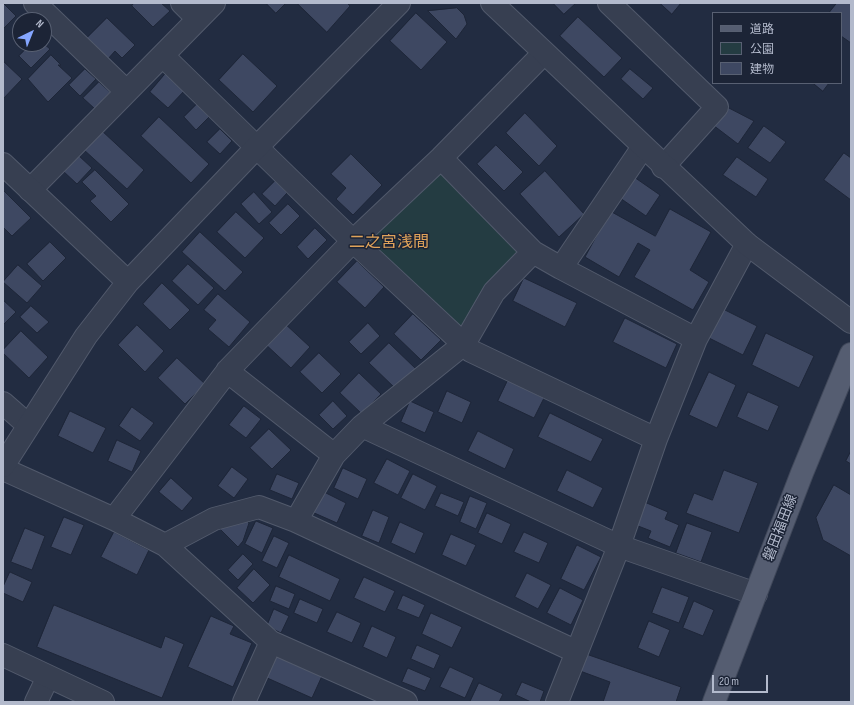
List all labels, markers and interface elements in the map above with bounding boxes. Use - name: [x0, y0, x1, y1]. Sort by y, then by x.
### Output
- north arrow: [12, 12, 52, 52]
- legend: [712, 12, 842, 84]
- text: N: [33, 17, 46, 30]
- text: 道路: [750, 22, 774, 37]
- text: 公園: [750, 42, 774, 57]
- text: 建物: [750, 62, 774, 77]
- district label: 二之宮浅間: [349, 233, 429, 253]
- street label: 磐田福田線: [761, 492, 801, 564]
- scale bar: [714, 667, 770, 693]
- text: 20 m: [719, 674, 739, 689]

